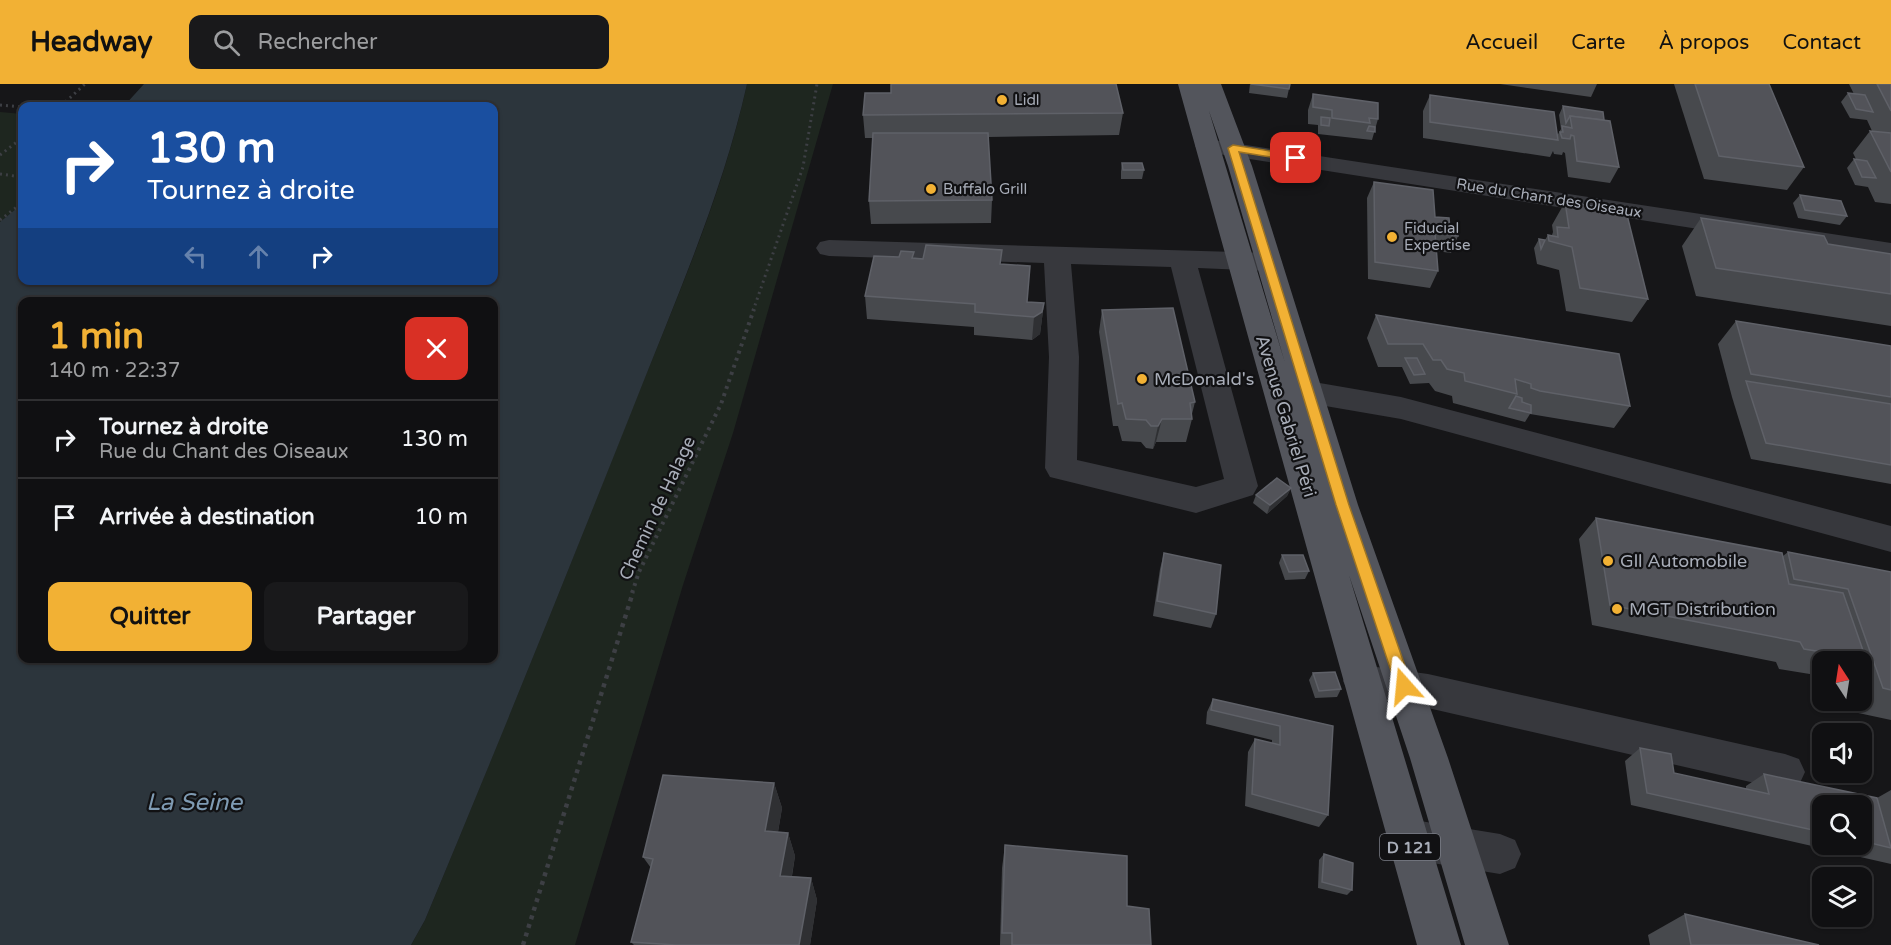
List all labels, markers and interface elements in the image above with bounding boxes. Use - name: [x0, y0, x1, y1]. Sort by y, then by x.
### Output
- search box: [189, 15, 609, 69]
- text: Headway: [30, 25, 153, 59]
- icon: search: [210, 26, 243, 59]
- text: Rechercher: [258, 29, 377, 55]
- text: Accueil: [1465, 30, 1538, 55]
- text: Carte: [1571, 30, 1625, 55]
- text: À propos: [1658, 30, 1749, 55]
- text: Contact: [1782, 30, 1861, 55]
- place label: Lidl: [1014, 91, 1040, 109]
- marker: Lidl: [995, 93, 1009, 107]
- text: 130 m: [147, 123, 276, 174]
- icon: right: [48, 126, 126, 204]
- pin: [1270, 132, 1321, 183]
- icon: arrive: [1279, 141, 1312, 174]
- text: Tournez à droite: [147, 174, 355, 207]
- street label: Rue du Chant des Oiseaux: [1455, 174, 1643, 222]
- place label: Buffalo Grill: [943, 180, 1027, 198]
- marker: Buffalo Grill: [924, 182, 938, 196]
- place label: Fiducial Expertise: [1404, 219, 1471, 254]
- marker: Fiducial Expertise: [1385, 230, 1399, 244]
- icon: left: [179, 240, 212, 273]
- icon: ahead: [242, 240, 275, 273]
- icon: right: [305, 240, 338, 273]
- text: 1 min: [48, 315, 144, 358]
- button: close: [405, 317, 468, 380]
- street label: Avenue Gabriel Péri: [1251, 332, 1321, 500]
- text: 140 m · 22:37: [48, 359, 180, 383]
- place label: McDonald's: [1154, 368, 1254, 390]
- marker: McDonald's: [1135, 372, 1149, 386]
- text: Tournez à droite: [99, 414, 268, 440]
- icon: right: [48, 423, 81, 456]
- text: 130 m: [401, 426, 468, 452]
- street label: Chemin de Halage: [614, 432, 700, 584]
- text: Rue du Chant des Oiseaux: [99, 440, 349, 464]
- icon: arrive: [48, 501, 81, 534]
- text: Arrivée à destination: [99, 504, 315, 530]
- text: 10 m: [414, 504, 468, 530]
- place label: Gll Automobile: [1620, 550, 1747, 572]
- marker: Gll Automobile: [1601, 554, 1615, 568]
- button: Quitter: [48, 582, 252, 651]
- button: Partager: [264, 582, 468, 651]
- place label: MGT Distribution: [1629, 598, 1776, 620]
- marker: MGT Distribution: [1610, 602, 1624, 616]
- north arrow: [1812, 651, 1872, 711]
- map controls: [1812, 651, 1872, 927]
- position arrow: [1372, 654, 1436, 718]
- button: sound: [1812, 723, 1872, 783]
- water label: La Seine: [146, 788, 243, 817]
- button: search: [1812, 795, 1872, 855]
- road number: D 121: [1380, 834, 1440, 860]
- button: layers: [1812, 867, 1872, 927]

